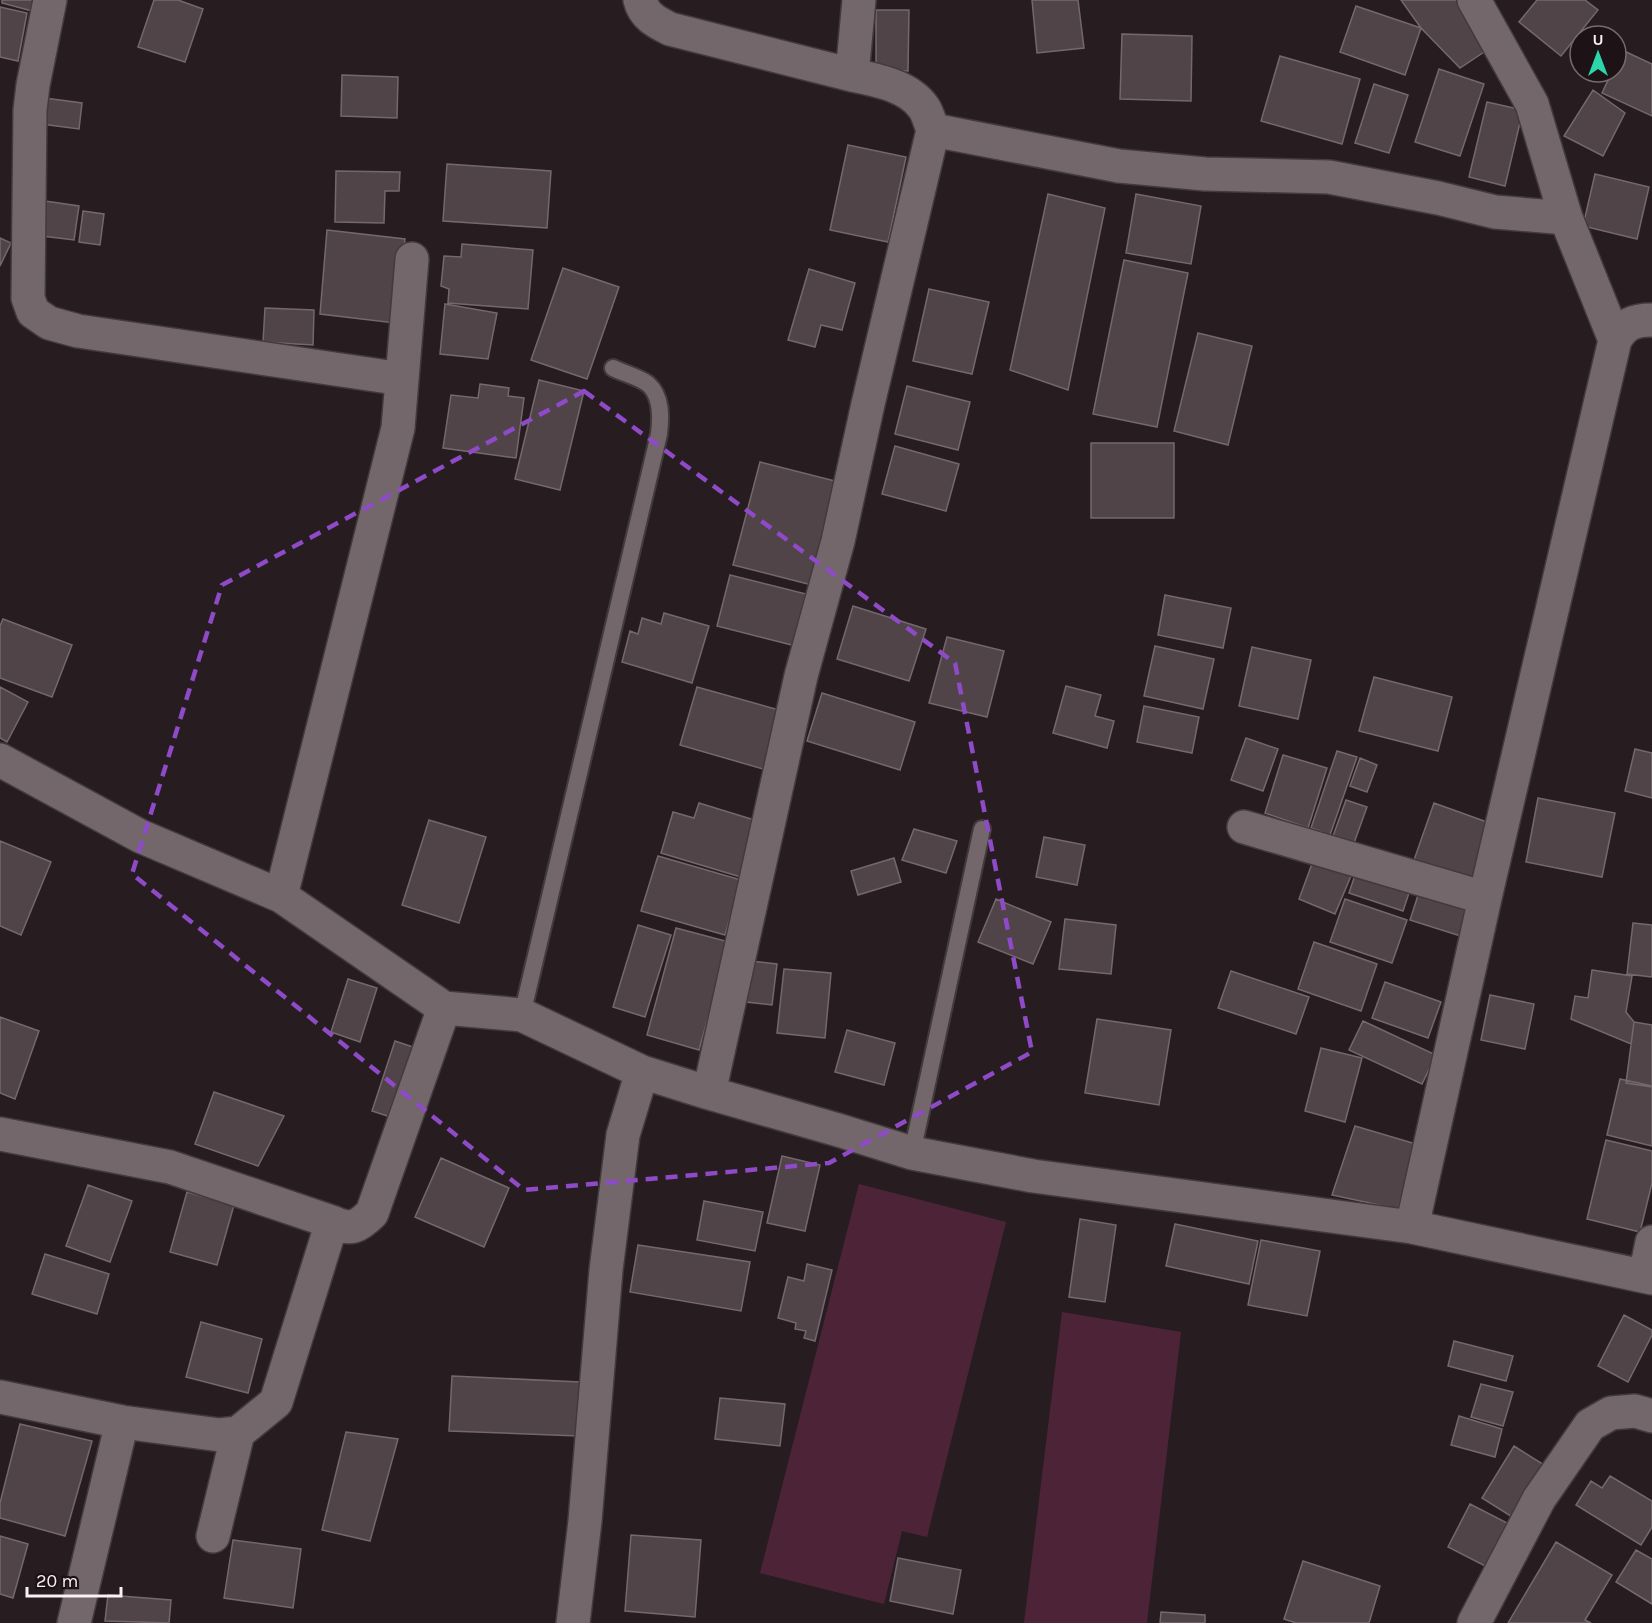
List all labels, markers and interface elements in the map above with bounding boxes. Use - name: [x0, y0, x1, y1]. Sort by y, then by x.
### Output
- north arrow: [1568, 24, 1628, 84]
- text: U: [1592, 30, 1604, 49]
- scale bar: [27, 1560, 122, 1598]
- text: 20 m: [36, 1570, 78, 1592]

